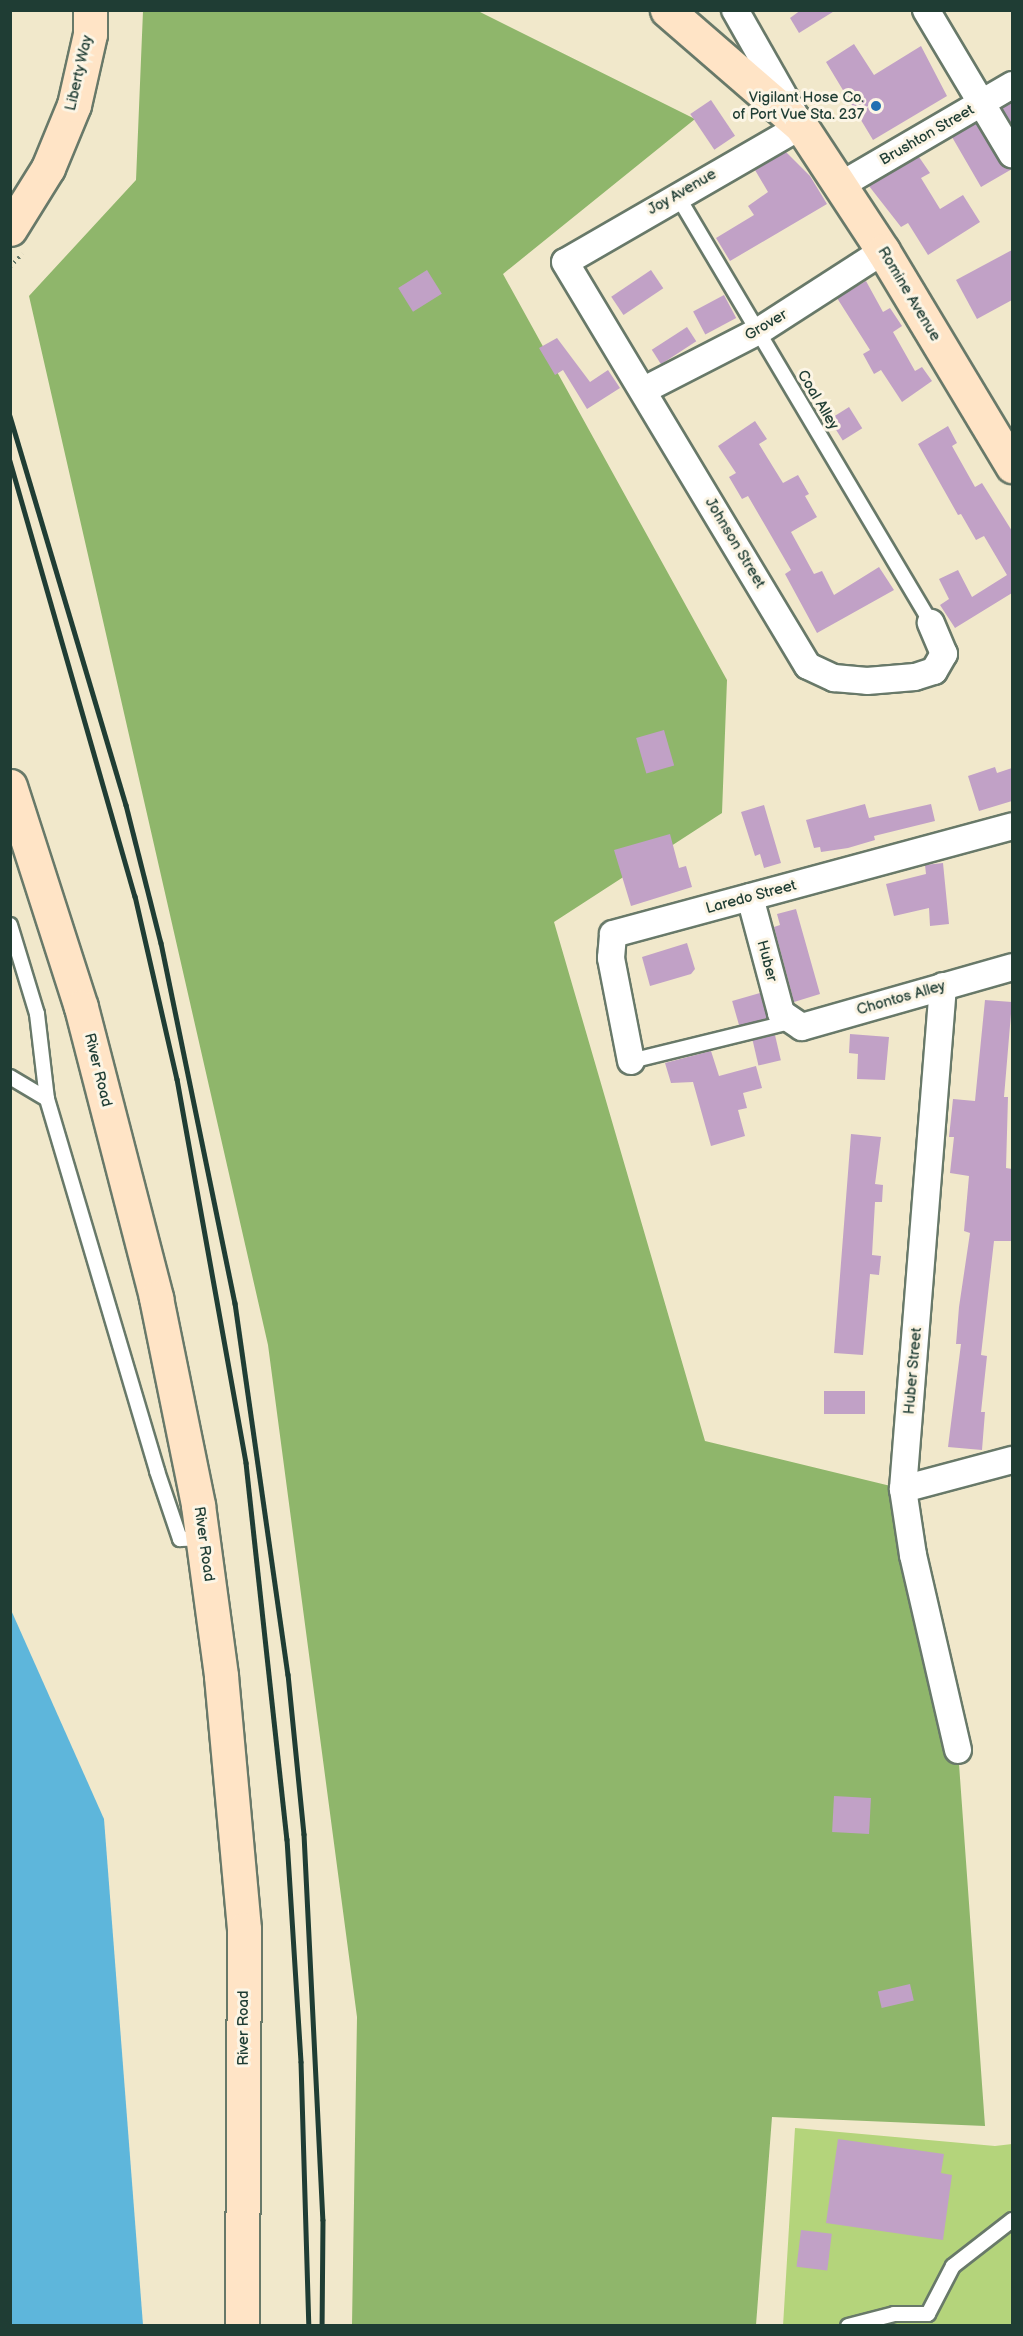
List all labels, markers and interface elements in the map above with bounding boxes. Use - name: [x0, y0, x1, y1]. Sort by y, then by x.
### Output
- street label: Liberty Way: [61, 33, 97, 113]
- place label: Vigilant Hose Co. of Port Vue Sta. 237: [732, 88, 864, 123]
- marker: Vigilant Hose Co. of Port Vue Sta. 237: [869, 99, 883, 113]
- street label: Brushton Street: [877, 101, 977, 169]
- street label: Joy Avenue: [644, 165, 720, 219]
- street label: Romine Avenue: [874, 244, 944, 344]
- street label: Grover: [742, 305, 790, 345]
- street label: Coal Alley: [793, 367, 843, 433]
- street label: Johnson Street: [701, 494, 769, 592]
- street label: Laredo Street: [704, 876, 798, 918]
- street label: Huber: [753, 938, 781, 984]
- street label: Chontos Alley: [855, 977, 947, 1019]
- street label: River Road: [80, 1031, 116, 1109]
- street label: Huber Street: [900, 1327, 926, 1415]
- street label: River Road: [190, 1505, 218, 1583]
- street label: River Road: [235, 1990, 253, 2066]

